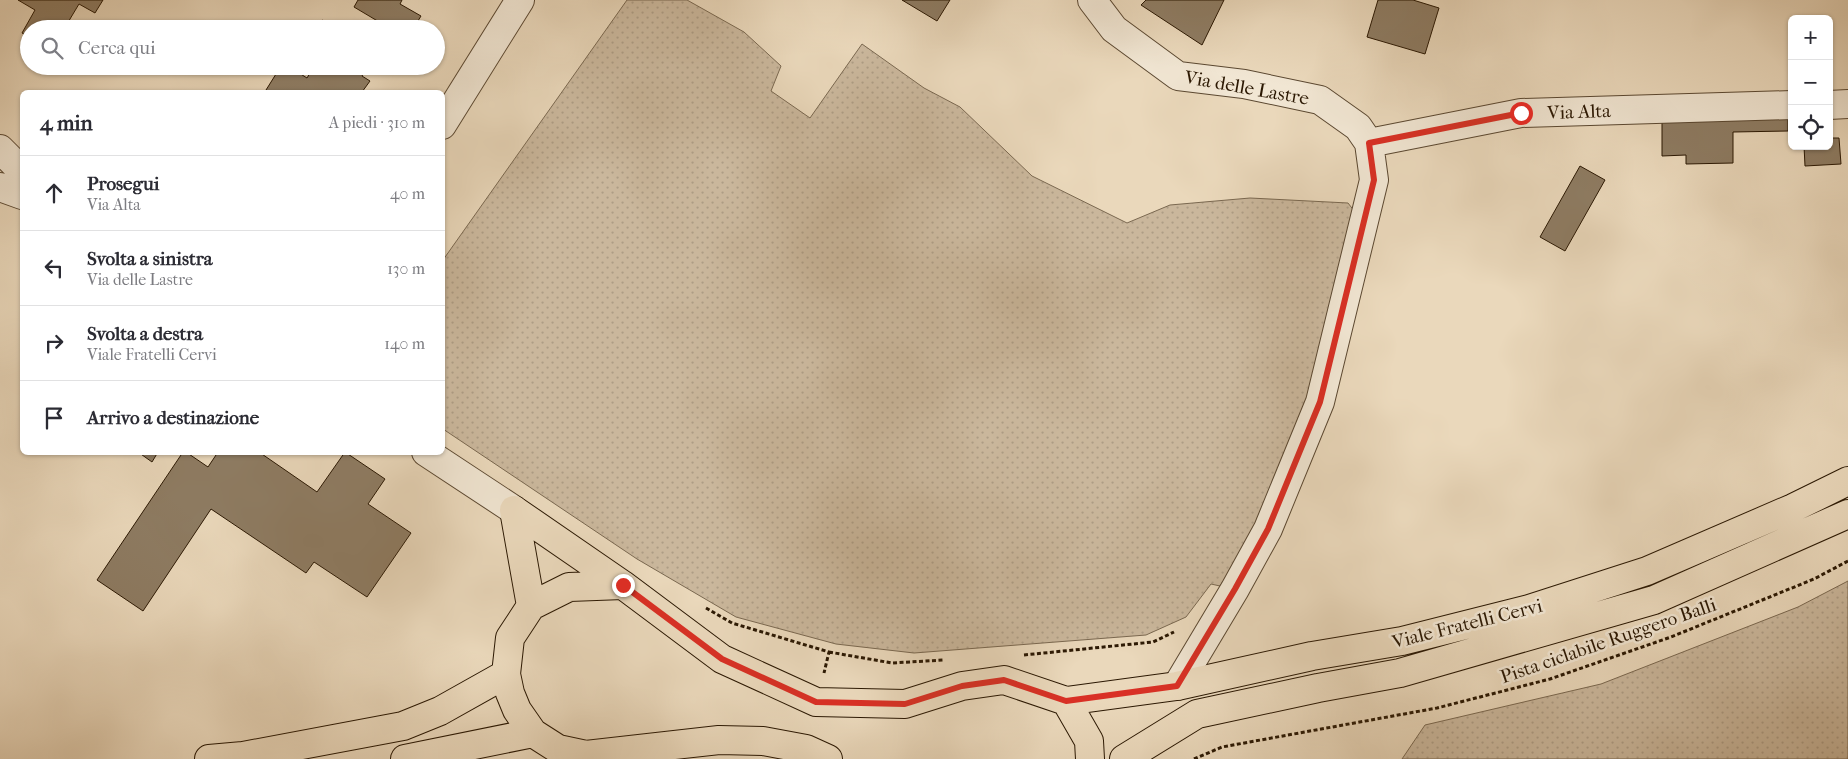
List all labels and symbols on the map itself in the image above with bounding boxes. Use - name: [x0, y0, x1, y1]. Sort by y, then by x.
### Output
- street label: Via delle Lastre: [1182, 66, 1311, 110]
- street label: Via Alta: [1546, 100, 1612, 124]
- route start: [1510, 102, 1533, 125]
- route end: [612, 574, 635, 597]
- street label: Pista ciclabile Ruggero Balli: [1498, 593, 1720, 688]
- street label: Viale Fratelli Cervi: [1389, 595, 1545, 654]

